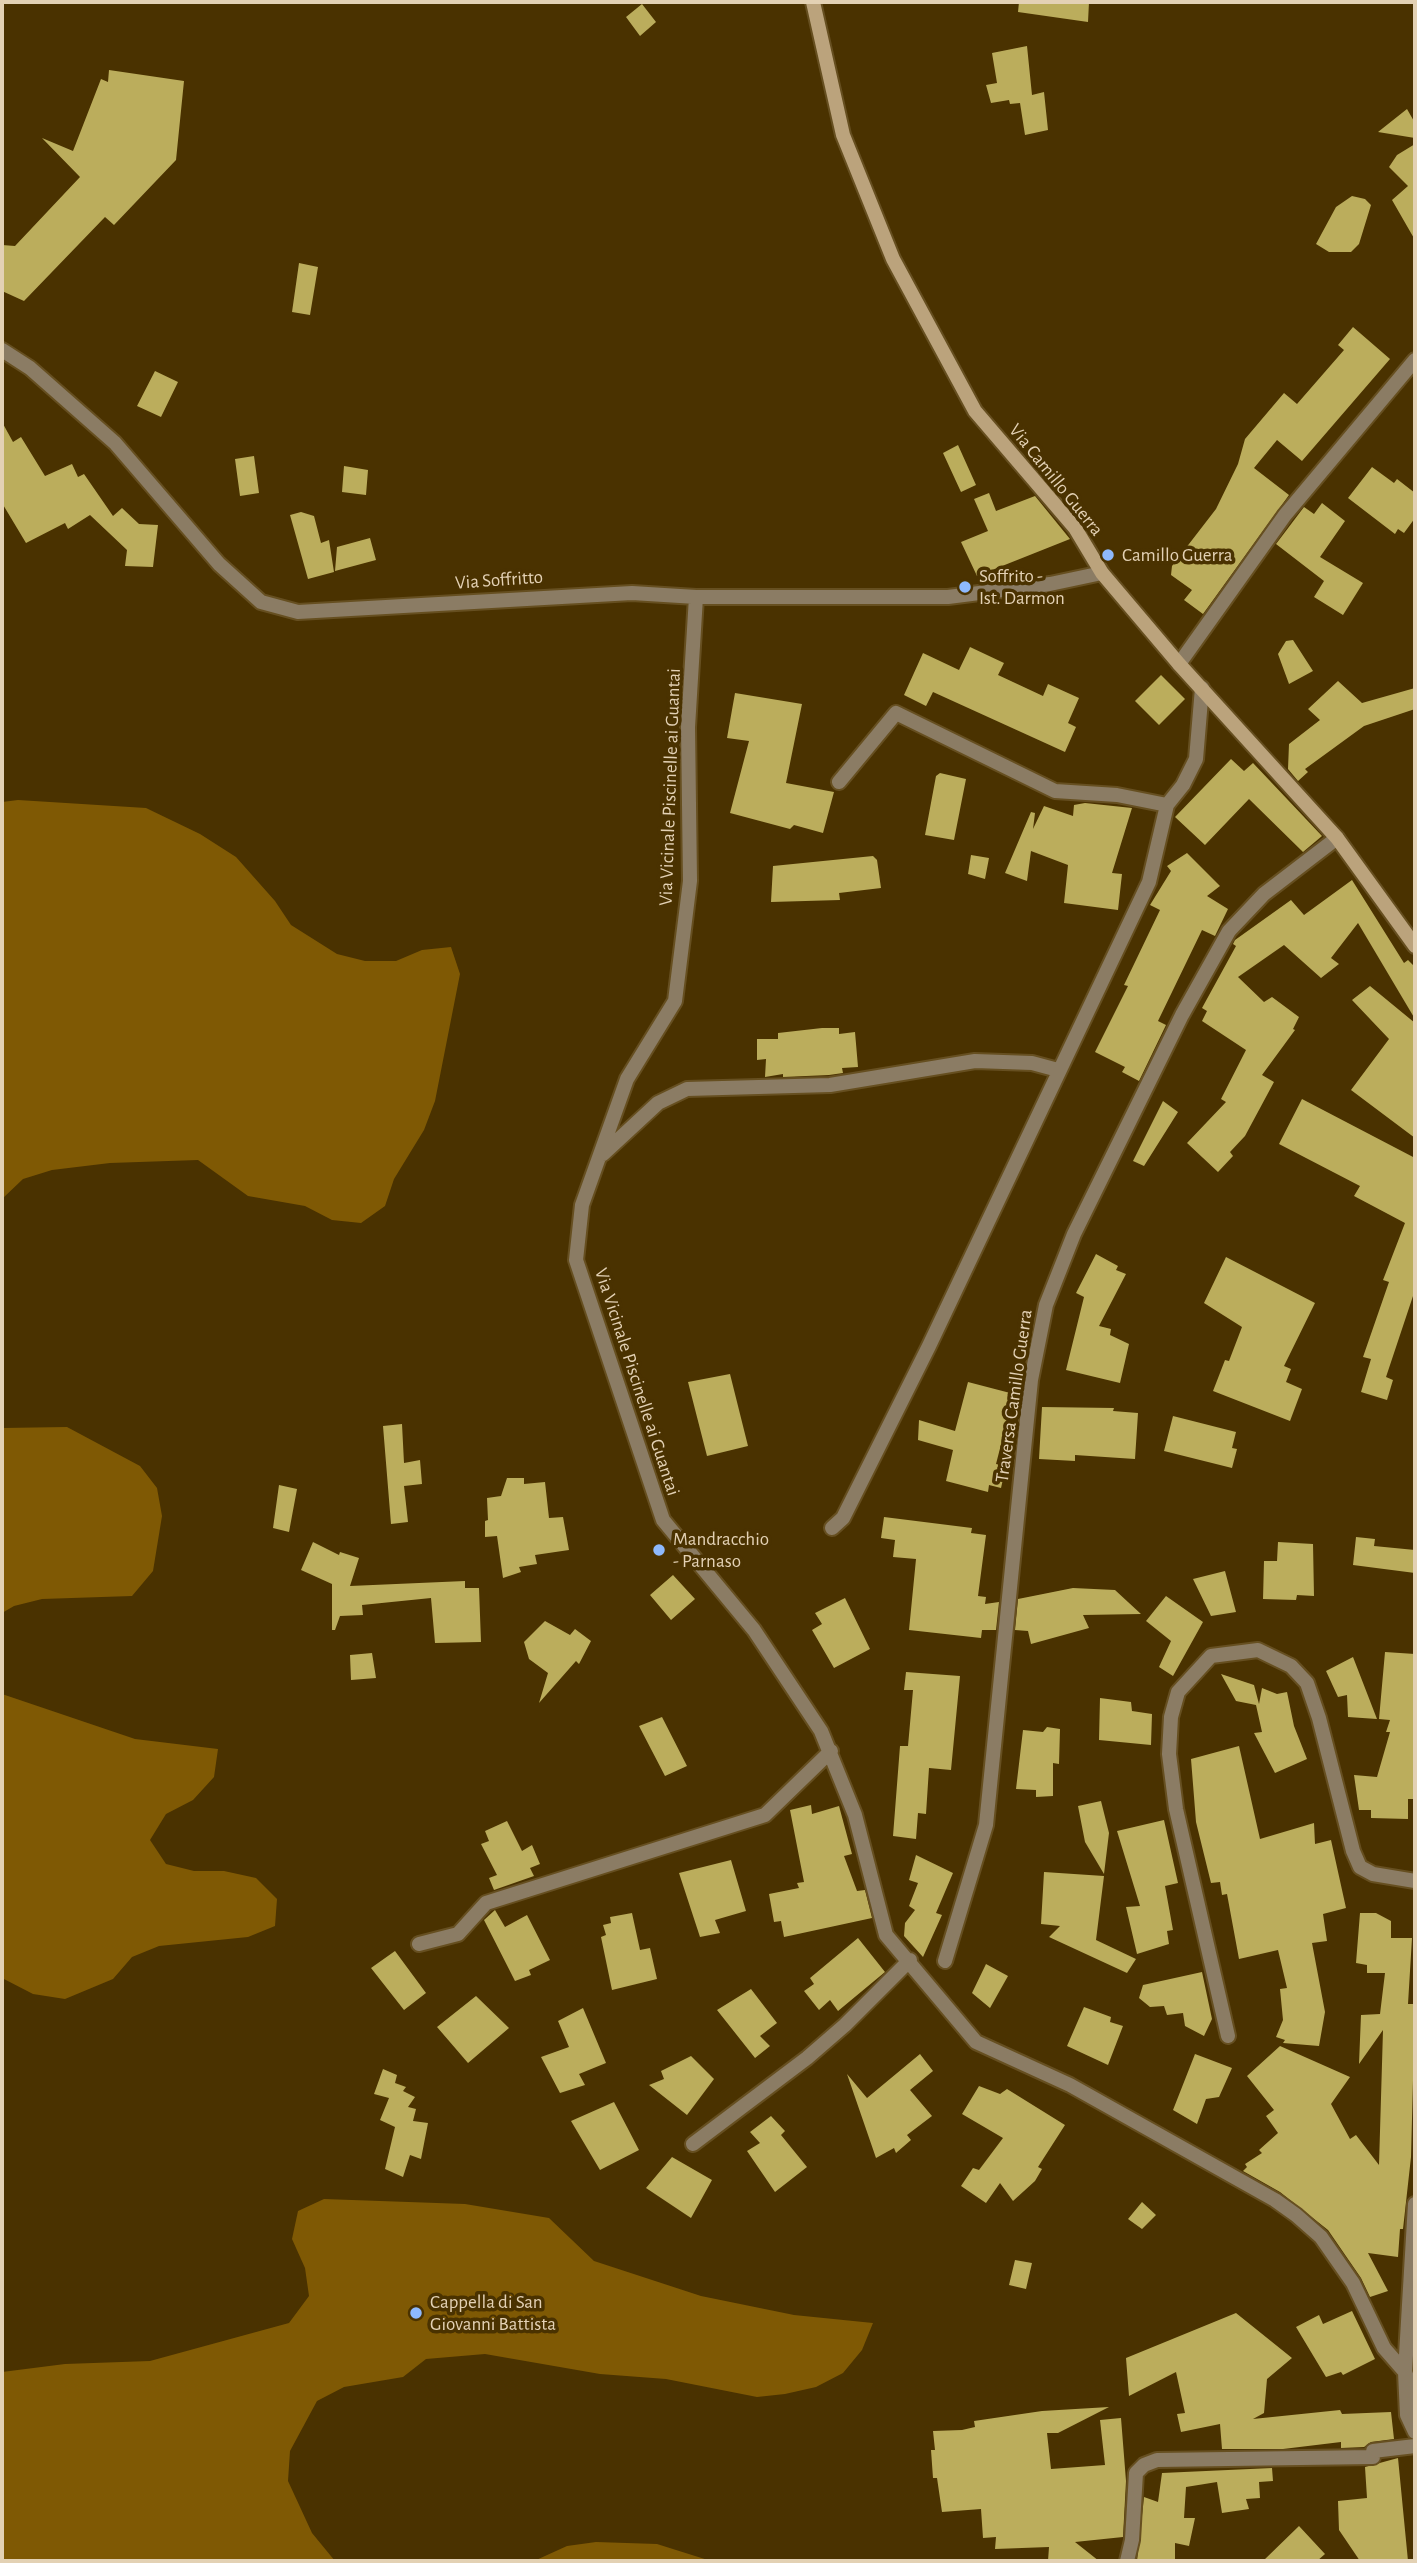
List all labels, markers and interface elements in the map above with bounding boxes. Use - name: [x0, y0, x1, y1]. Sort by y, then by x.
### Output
- street label: Via Camillo Guerra: [1004, 419, 1108, 541]
- place label: Camillo Guerra: [1122, 544, 1232, 566]
- marker: Camillo Guerra: [1100, 547, 1116, 563]
- place label: Soffrito - Ist. Darmon: [979, 565, 1065, 609]
- street label: Via Soffritto: [454, 566, 544, 594]
- marker: Soffrito - Ist. Darmon: [957, 579, 973, 595]
- street label: Via Vicinale Piscinelle ai Guantai: [654, 668, 686, 906]
- street label: Via Vicinale Piscinelle ai Guantai: [589, 1265, 685, 1499]
- street label: Traversa Camillo Guerra: [991, 1308, 1037, 1484]
- place label: Mandracchio - Parnaso: [673, 1528, 769, 1572]
- marker: Mandracchio - Parnaso: [651, 1542, 667, 1558]
- place label: Cappella di San Giovanni Battista: [430, 2291, 556, 2335]
- marker: Cappella di San Giovanni Battista: [408, 2305, 424, 2321]

